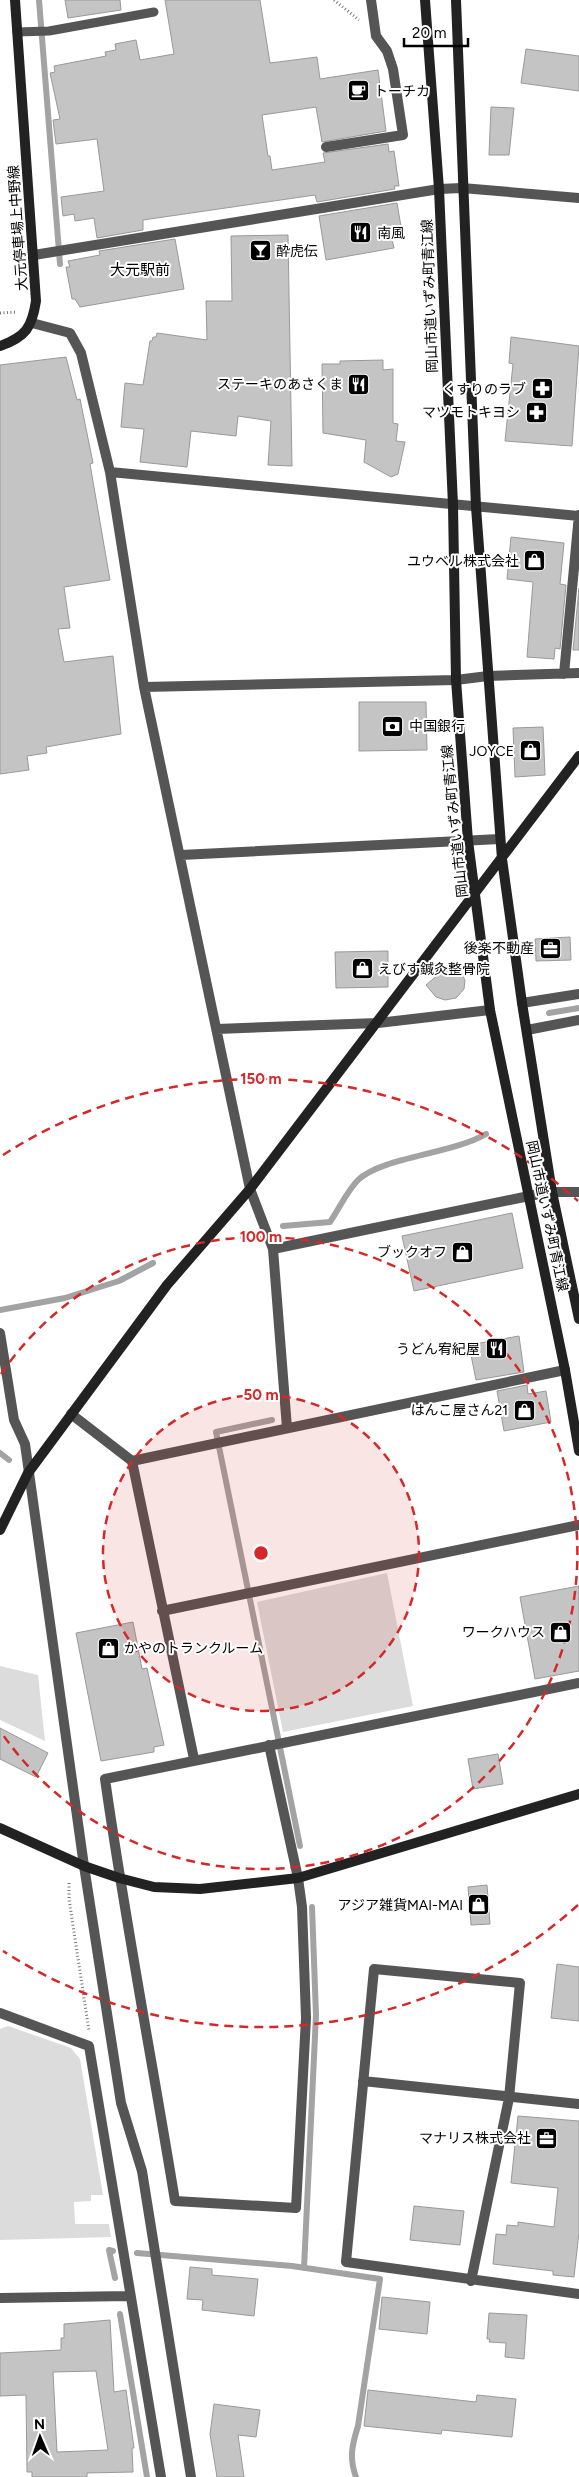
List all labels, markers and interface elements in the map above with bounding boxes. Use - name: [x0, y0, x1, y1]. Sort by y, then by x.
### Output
- scale bar: [404, 15, 468, 47]
- text: 20 m: [412, 24, 446, 42]
- cafe icon: トーチカ: [346, 79, 370, 103]
- place label: トーチカ: [374, 83, 430, 100]
- street label: 大元停車場上中野線: [5, 165, 31, 291]
- street label: 岡山市道いずみ町青江線: [419, 219, 441, 373]
- restaurant icon: 南風: [349, 221, 373, 245]
- place label: 南風: [377, 225, 405, 242]
- bar icon: 酔虎伝: [248, 239, 272, 263]
- place label: 酔虎伝: [276, 243, 318, 260]
- district label: 大元駅前: [110, 261, 170, 279]
- restaurant icon: ステーキのあさくま: [347, 372, 371, 396]
- place label: ステーキのあさくま: [217, 376, 343, 393]
- pharmacy icon: くすりのラブ: [530, 377, 554, 401]
- place label: くすりのラブ: [442, 381, 526, 398]
- pharmacy icon: マツモトキヨシ: [524, 400, 548, 424]
- place label: マツモトキヨシ: [422, 404, 520, 421]
- shop icon: ユウベル株式会社: [523, 549, 547, 573]
- place label: ユウベル株式会社: [407, 553, 519, 570]
- bank icon: 中国銀行: [381, 714, 405, 738]
- place label: 中国銀行: [409, 718, 465, 735]
- shop icon: JOYCE: [518, 739, 542, 763]
- place label: JOYCE: [469, 743, 514, 760]
- street label: 岡山市道いずみ町青江線: [438, 744, 472, 898]
- office icon: 後楽不動産: [538, 936, 562, 960]
- place label: 後楽不動産: [464, 940, 534, 957]
- shop icon: えびす鍼灸整骨院: [350, 957, 374, 981]
- place label: えびす鍼灸整骨院: [378, 961, 490, 978]
- text: 150 m: [240, 1070, 282, 1088]
- street label: 岡山市道いずみ町青江線: [523, 1139, 571, 1293]
- text: 100 m: [240, 1228, 282, 1246]
- shop icon: ブックオフ: [451, 1240, 475, 1264]
- place label: ブックオフ: [377, 1244, 447, 1261]
- restaurant icon: うどん宥紀屋: [484, 1337, 508, 1361]
- place label: うどん宥紀屋: [396, 1341, 480, 1358]
- text: 50 m: [243, 1386, 279, 1404]
- shop icon: はんこ屋さん21: [512, 1398, 536, 1422]
- place label: はんこ屋さん21: [410, 1402, 508, 1419]
- centre of rings: [252, 1544, 270, 1562]
- shop icon: ワークハウス: [549, 1620, 573, 1644]
- place label: ワークハウス: [462, 1624, 545, 1641]
- shop icon: かやのトランクルーム: [96, 1636, 120, 1660]
- place label: かやのトランクルーム: [124, 1640, 263, 1657]
- shop icon: アジア雑貨MAI-MAI: [467, 1893, 491, 1917]
- place label: アジア雑貨MAI-MAI: [337, 1897, 463, 1914]
- office icon: マナリス株式会社: [535, 2126, 559, 2150]
- place label: マナリス株式会社: [419, 2130, 531, 2147]
- north arrow: [15, 2412, 65, 2462]
- text: N: [34, 2416, 45, 2433]

